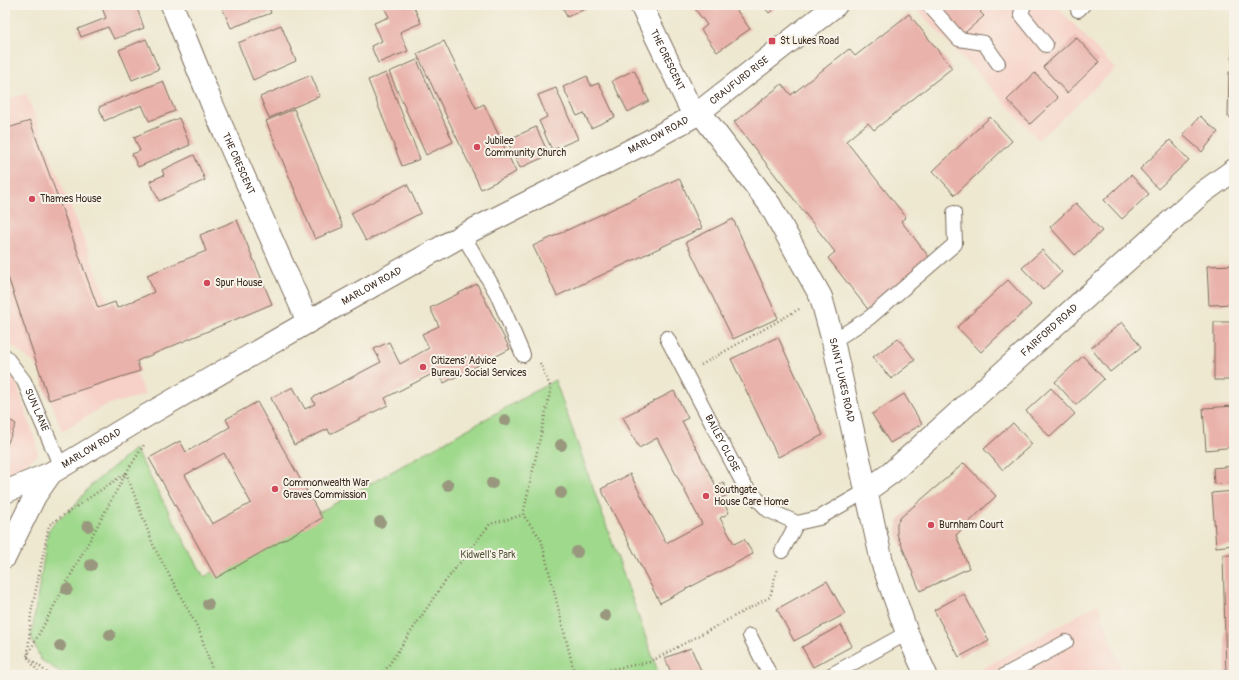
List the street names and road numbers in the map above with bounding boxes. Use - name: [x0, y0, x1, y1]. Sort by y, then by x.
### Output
- street label: THE CRESCENT: [648, 28, 687, 93]
- street label: CRAUFURD RISE: [707, 54, 771, 107]
- street label: MARLOW ROAD: [626, 114, 691, 157]
- street label: THE CRESCENT: [219, 131, 257, 197]
- street label: MARLOW ROAD: [340, 265, 404, 308]
- street label: FAIRFORD ROAD: [1018, 302, 1080, 359]
- street label: SAINT LUKES ROAD: [826, 336, 857, 423]
- street label: SUN LANE: [22, 387, 51, 433]
- street label: BAILEY CLOSE: [702, 413, 742, 474]
- street label: MARLOW ROAD: [60, 426, 123, 471]

